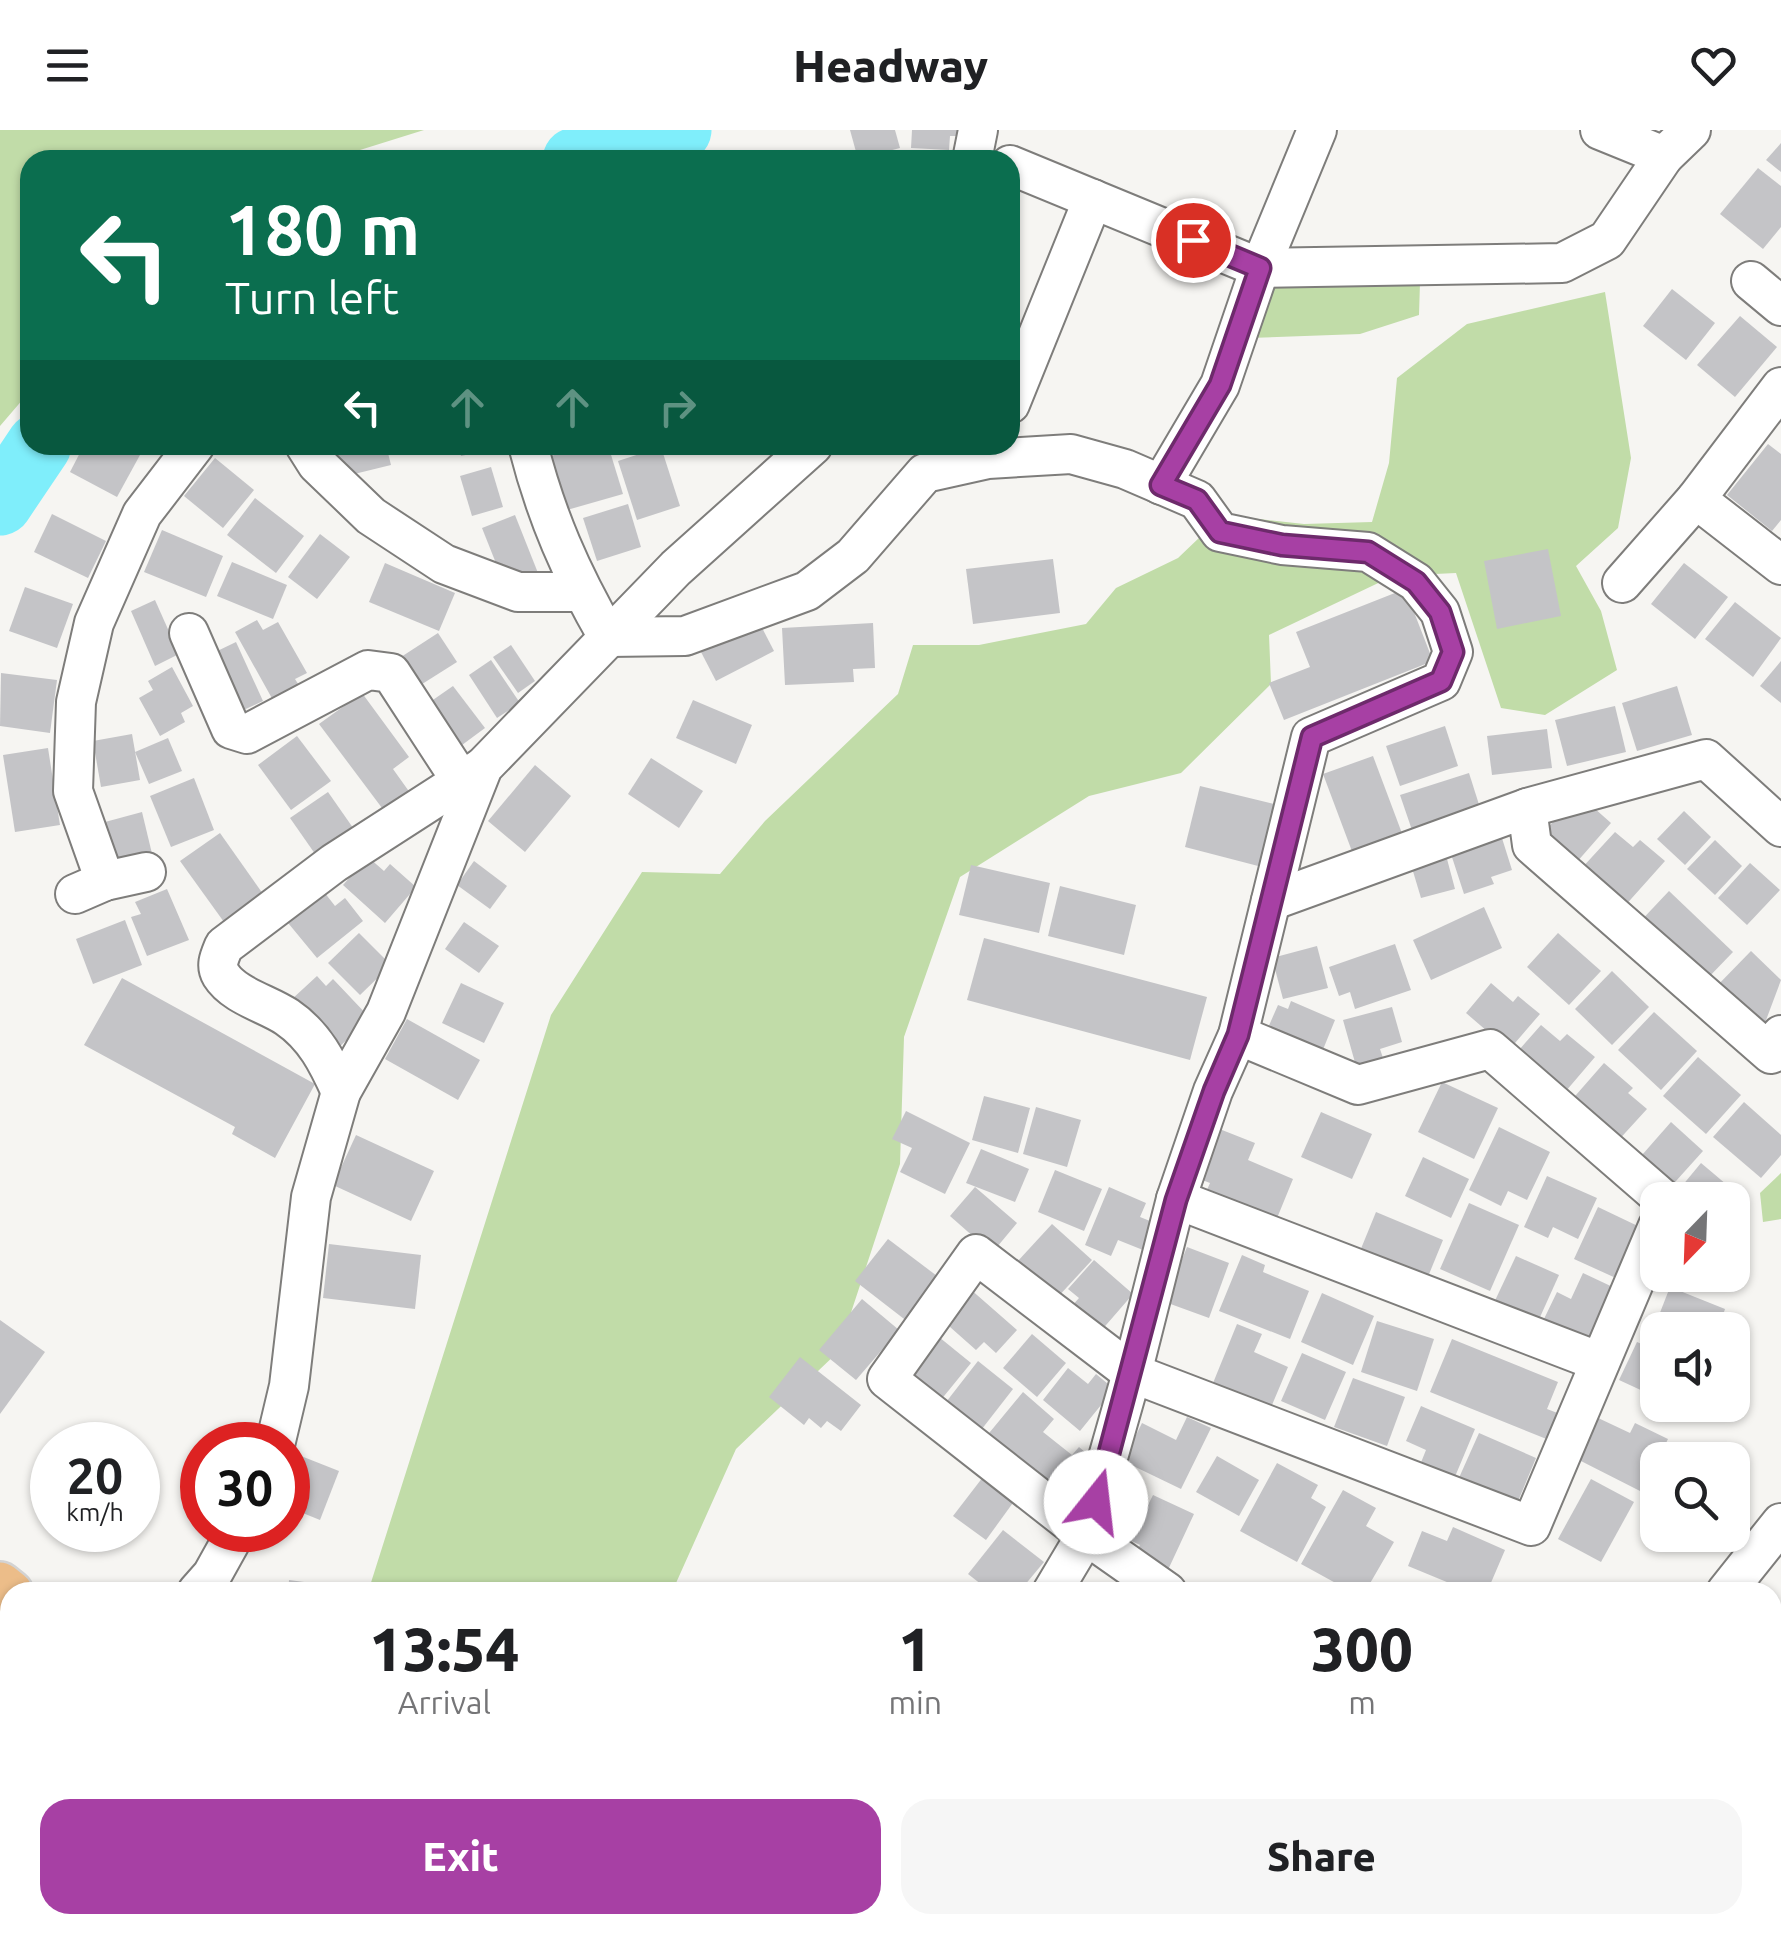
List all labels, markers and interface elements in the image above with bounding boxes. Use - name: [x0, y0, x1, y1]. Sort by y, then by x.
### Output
- icon: menu: [40, 38, 95, 93]
- icon: heart: [1686, 38, 1741, 93]
- text: Headway: [793, 40, 988, 91]
- icon: left: [60, 190, 190, 320]
- text: 180 m: [225, 190, 420, 268]
- pin: [1151, 198, 1236, 283]
- icon: arrive: [1166, 213, 1221, 268]
- text: Turn left: [225, 272, 399, 323]
- icon: left: [335, 380, 390, 435]
- icon: ahead: [440, 380, 495, 435]
- icon: ahead: [545, 380, 600, 435]
- icon: right: [650, 380, 705, 435]
- north arrow: [1640, 1182, 1750, 1292]
- map controls: [1640, 1182, 1750, 1552]
- button: sound: [1640, 1312, 1750, 1422]
- speed limit sign: 30: [180, 1422, 310, 1552]
- button: search: [1640, 1442, 1750, 1552]
- text: 20: [67, 1447, 123, 1503]
- position arrow: [1044, 1450, 1148, 1554]
- text: km/h: [66, 1498, 124, 1526]
- text: 13:54: [369, 1615, 519, 1682]
- text: 1: [898, 1615, 932, 1682]
- text: 300: [1311, 1615, 1413, 1682]
- text: Arrival: [398, 1684, 491, 1720]
- text: min: [888, 1684, 942, 1720]
- text: m: [1348, 1684, 1376, 1720]
- button: Exit: [40, 1799, 881, 1914]
- button: Share: [901, 1799, 1742, 1914]

